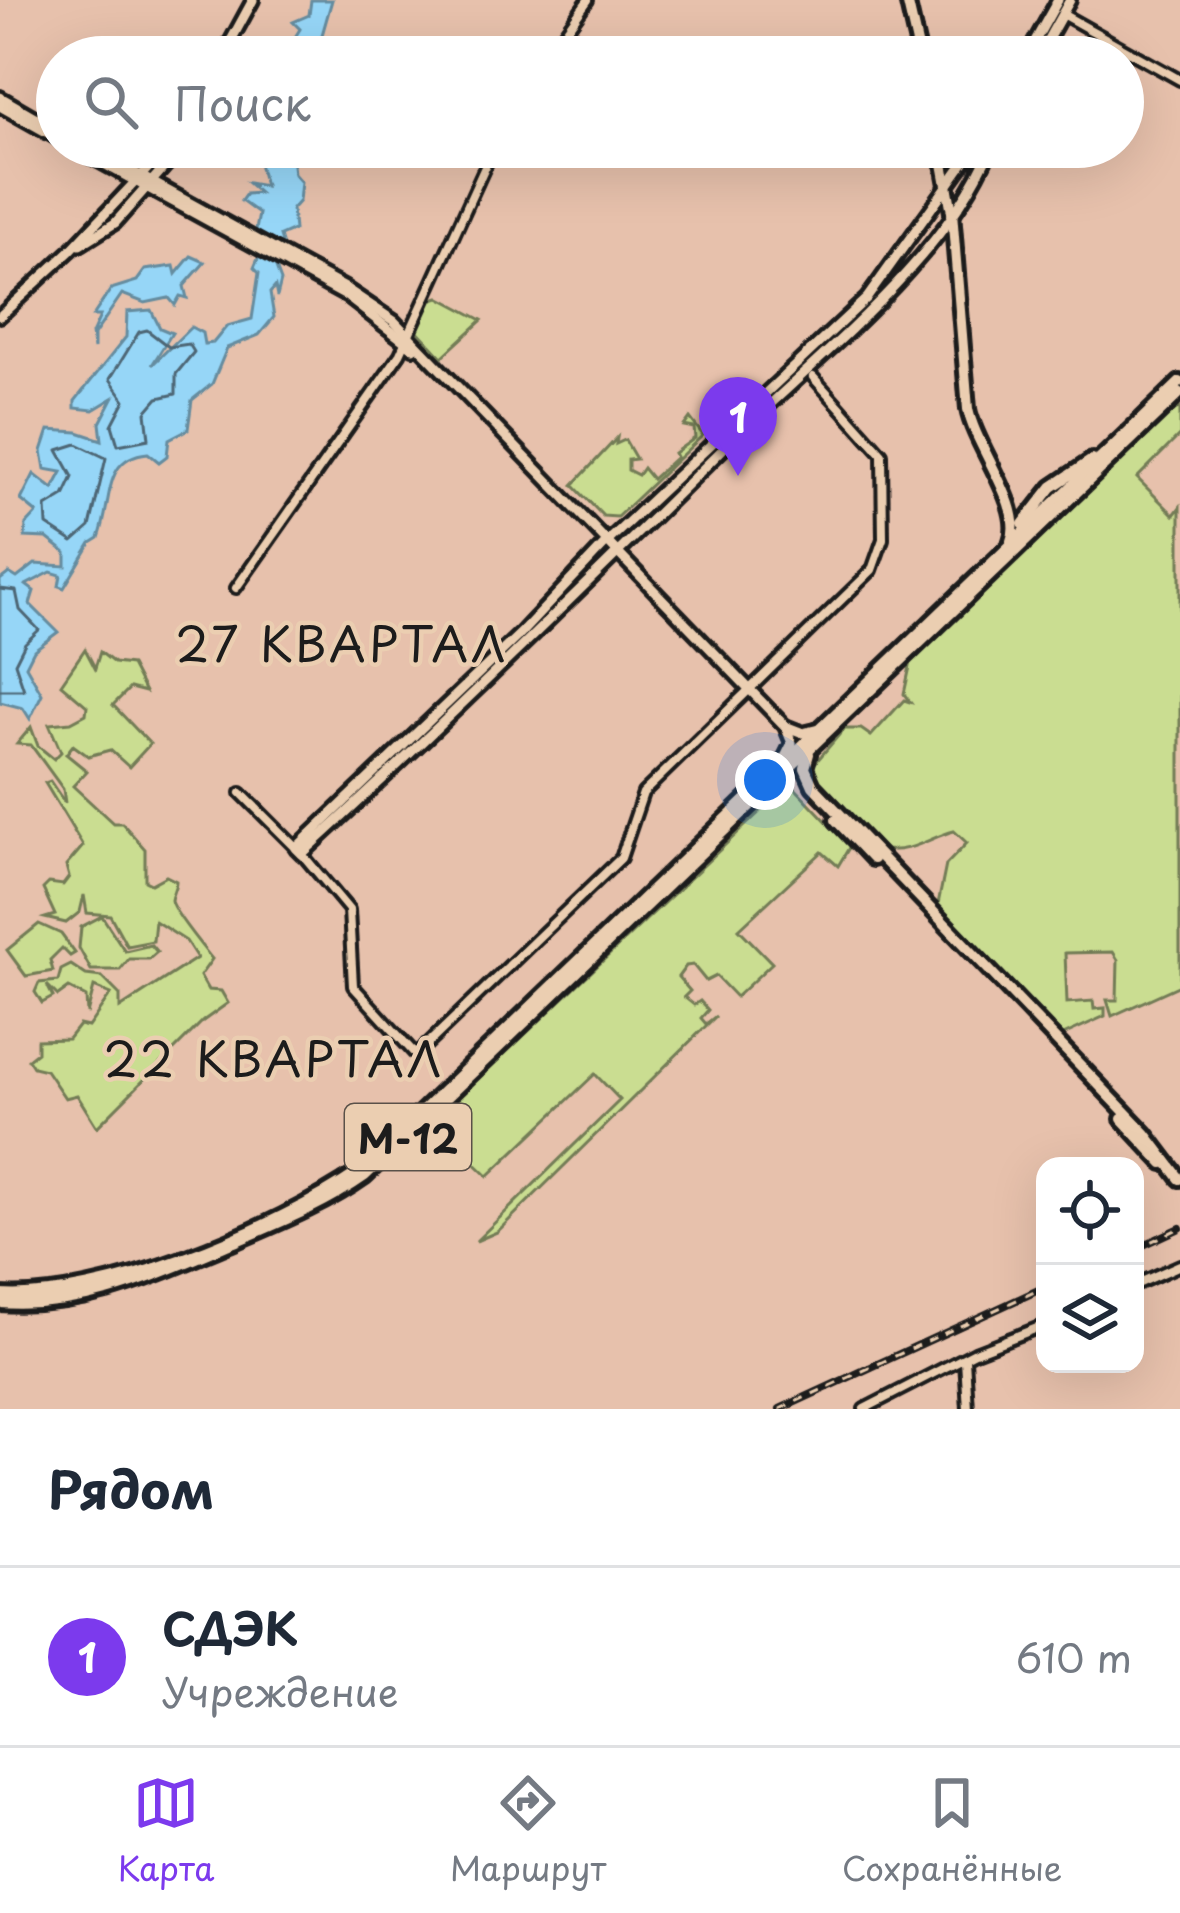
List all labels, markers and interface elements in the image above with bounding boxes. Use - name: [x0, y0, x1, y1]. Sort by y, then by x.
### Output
- search box: [36, 36, 1144, 168]
- text: Поиск: [174, 68, 311, 136]
- icon: search: [78, 69, 144, 135]
- pin: 1: [699, 377, 777, 476]
- district label: 27 КВАРТАЛ: [175, 606, 509, 678]
- your location: [735, 750, 795, 810]
- district label: 22 КВАРТАЛ: [104, 1021, 445, 1093]
- road number: М-12: [345, 1104, 471, 1170]
- map controls: [1036, 1157, 1144, 1373]
- button: locate: [1036, 1157, 1144, 1265]
- button: layers: [1036, 1265, 1144, 1373]
- text: Рядом: [48, 1449, 214, 1526]
- text: СДЭК: [162, 1593, 298, 1661]
- text: 1: [78, 1627, 96, 1686]
- text: 610 m: [1016, 1627, 1132, 1686]
- text: Учреждение: [162, 1661, 399, 1720]
- tab: Карта: [118, 1770, 215, 1892]
- tab: Маршрут: [450, 1770, 606, 1892]
- tab: Сохранённые: [842, 1770, 1062, 1892]

